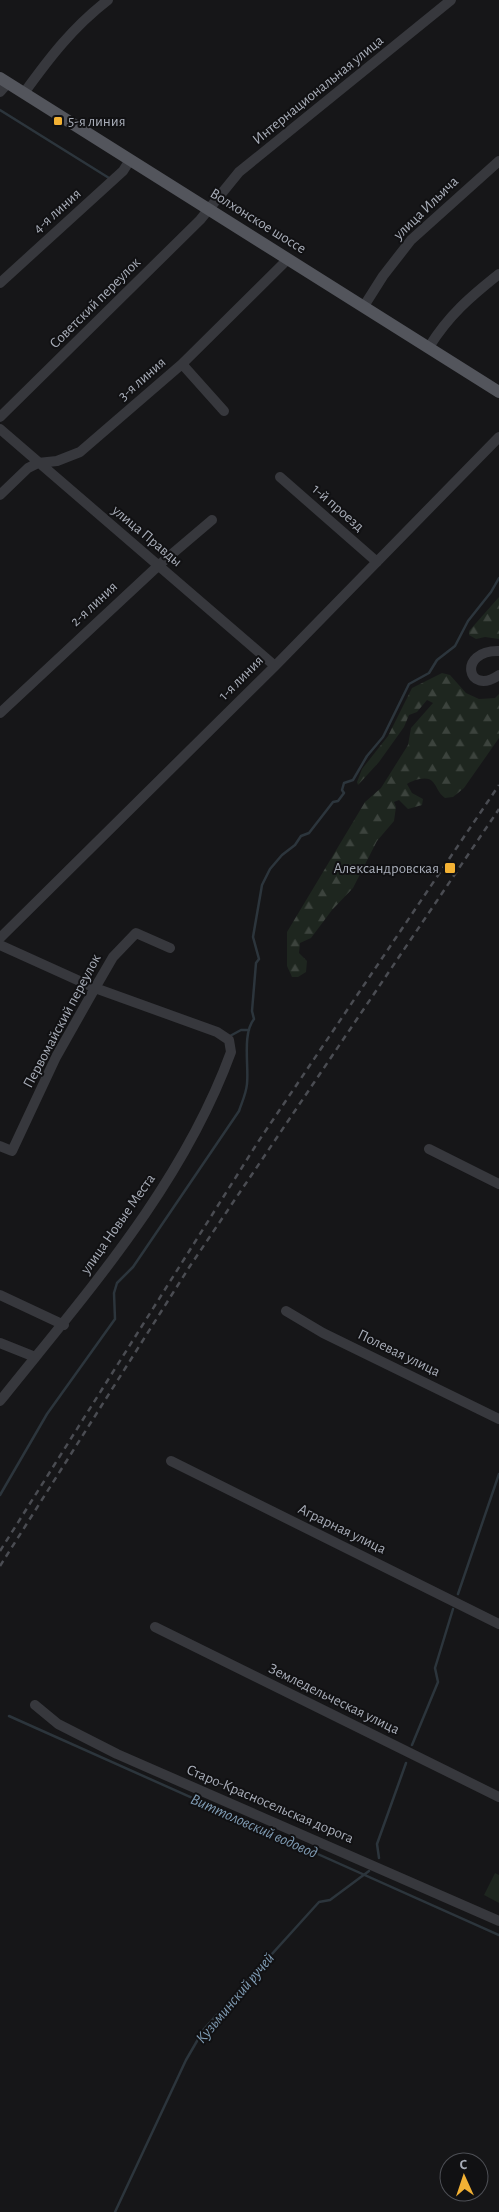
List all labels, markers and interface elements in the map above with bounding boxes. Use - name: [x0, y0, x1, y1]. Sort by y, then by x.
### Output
- street label: Интернациональная улица: [250, 33, 386, 147]
- place label: 5-я линия: [68, 114, 126, 129]
- marker: 5-я линия: [52, 115, 64, 127]
- street label: улица Ильича: [390, 173, 461, 243]
- street label: Волхонское шоссе: [207, 185, 309, 257]
- street label: 4-я линия: [30, 186, 84, 236]
- street label: Советский переулок: [47, 255, 143, 351]
- street label: 3-я линия: [115, 355, 169, 403]
- street label: 1-й проезд: [309, 482, 367, 534]
- street label: улица Правды: [108, 502, 185, 569]
- street label: 2-я линия: [68, 579, 120, 629]
- street label: 1-я линия: [216, 653, 266, 703]
- place label: Александровская: [334, 861, 439, 876]
- marker: Александровская: [443, 861, 457, 875]
- street label: Первомайский переулок: [20, 951, 104, 1090]
- street label: улица Новые Места: [77, 1171, 158, 1278]
- street label: Полевая улица: [355, 1327, 443, 1379]
- street label: Аграрная улица: [296, 1501, 388, 1557]
- street label: Земледельческая улица: [266, 1661, 402, 1737]
- street label: Старо-Красносельская дорога: [184, 1762, 356, 1846]
- water label: Виттоловский водовод: [188, 1791, 320, 1861]
- water label: Кузьминский ручей: [193, 1950, 278, 2047]
- north arrow: [439, 2152, 489, 2202]
- text: С: [459, 2158, 468, 2172]

